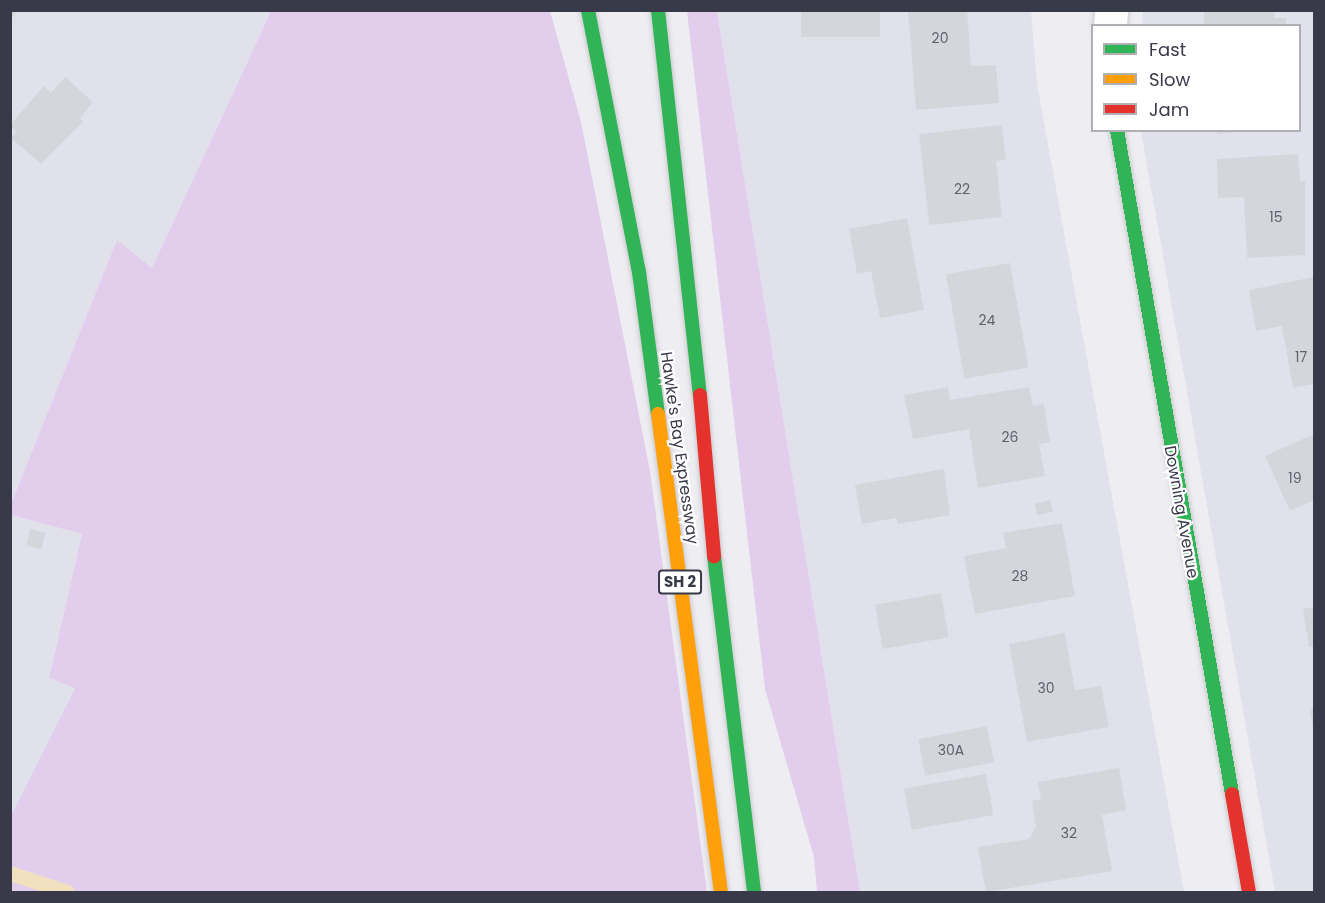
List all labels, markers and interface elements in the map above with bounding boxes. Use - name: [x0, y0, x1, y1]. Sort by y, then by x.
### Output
- legend: [1091, 24, 1301, 132]
- house number: 20: [932, 30, 948, 46]
- text: Fast: [1149, 37, 1186, 62]
- text: Slow: [1149, 67, 1190, 92]
- text: Jam: [1149, 97, 1189, 122]
- house number: 22: [954, 181, 970, 197]
- house number: 15: [1269, 209, 1283, 225]
- house number: 24: [979, 312, 995, 328]
- house number: 17: [1295, 349, 1307, 365]
- street label: Hawke's Bay Expressway: [656, 350, 702, 546]
- house number: 26: [1002, 429, 1018, 445]
- street label: Downing Avenue: [1160, 444, 1202, 580]
- house number: 19: [1288, 470, 1302, 486]
- house number: 28: [1012, 568, 1028, 584]
- road number: SH 2: [658, 570, 702, 594]
- house number: 30: [1037, 680, 1055, 696]
- house number: 30A: [938, 742, 964, 758]
- house number: 32: [1061, 825, 1077, 841]

